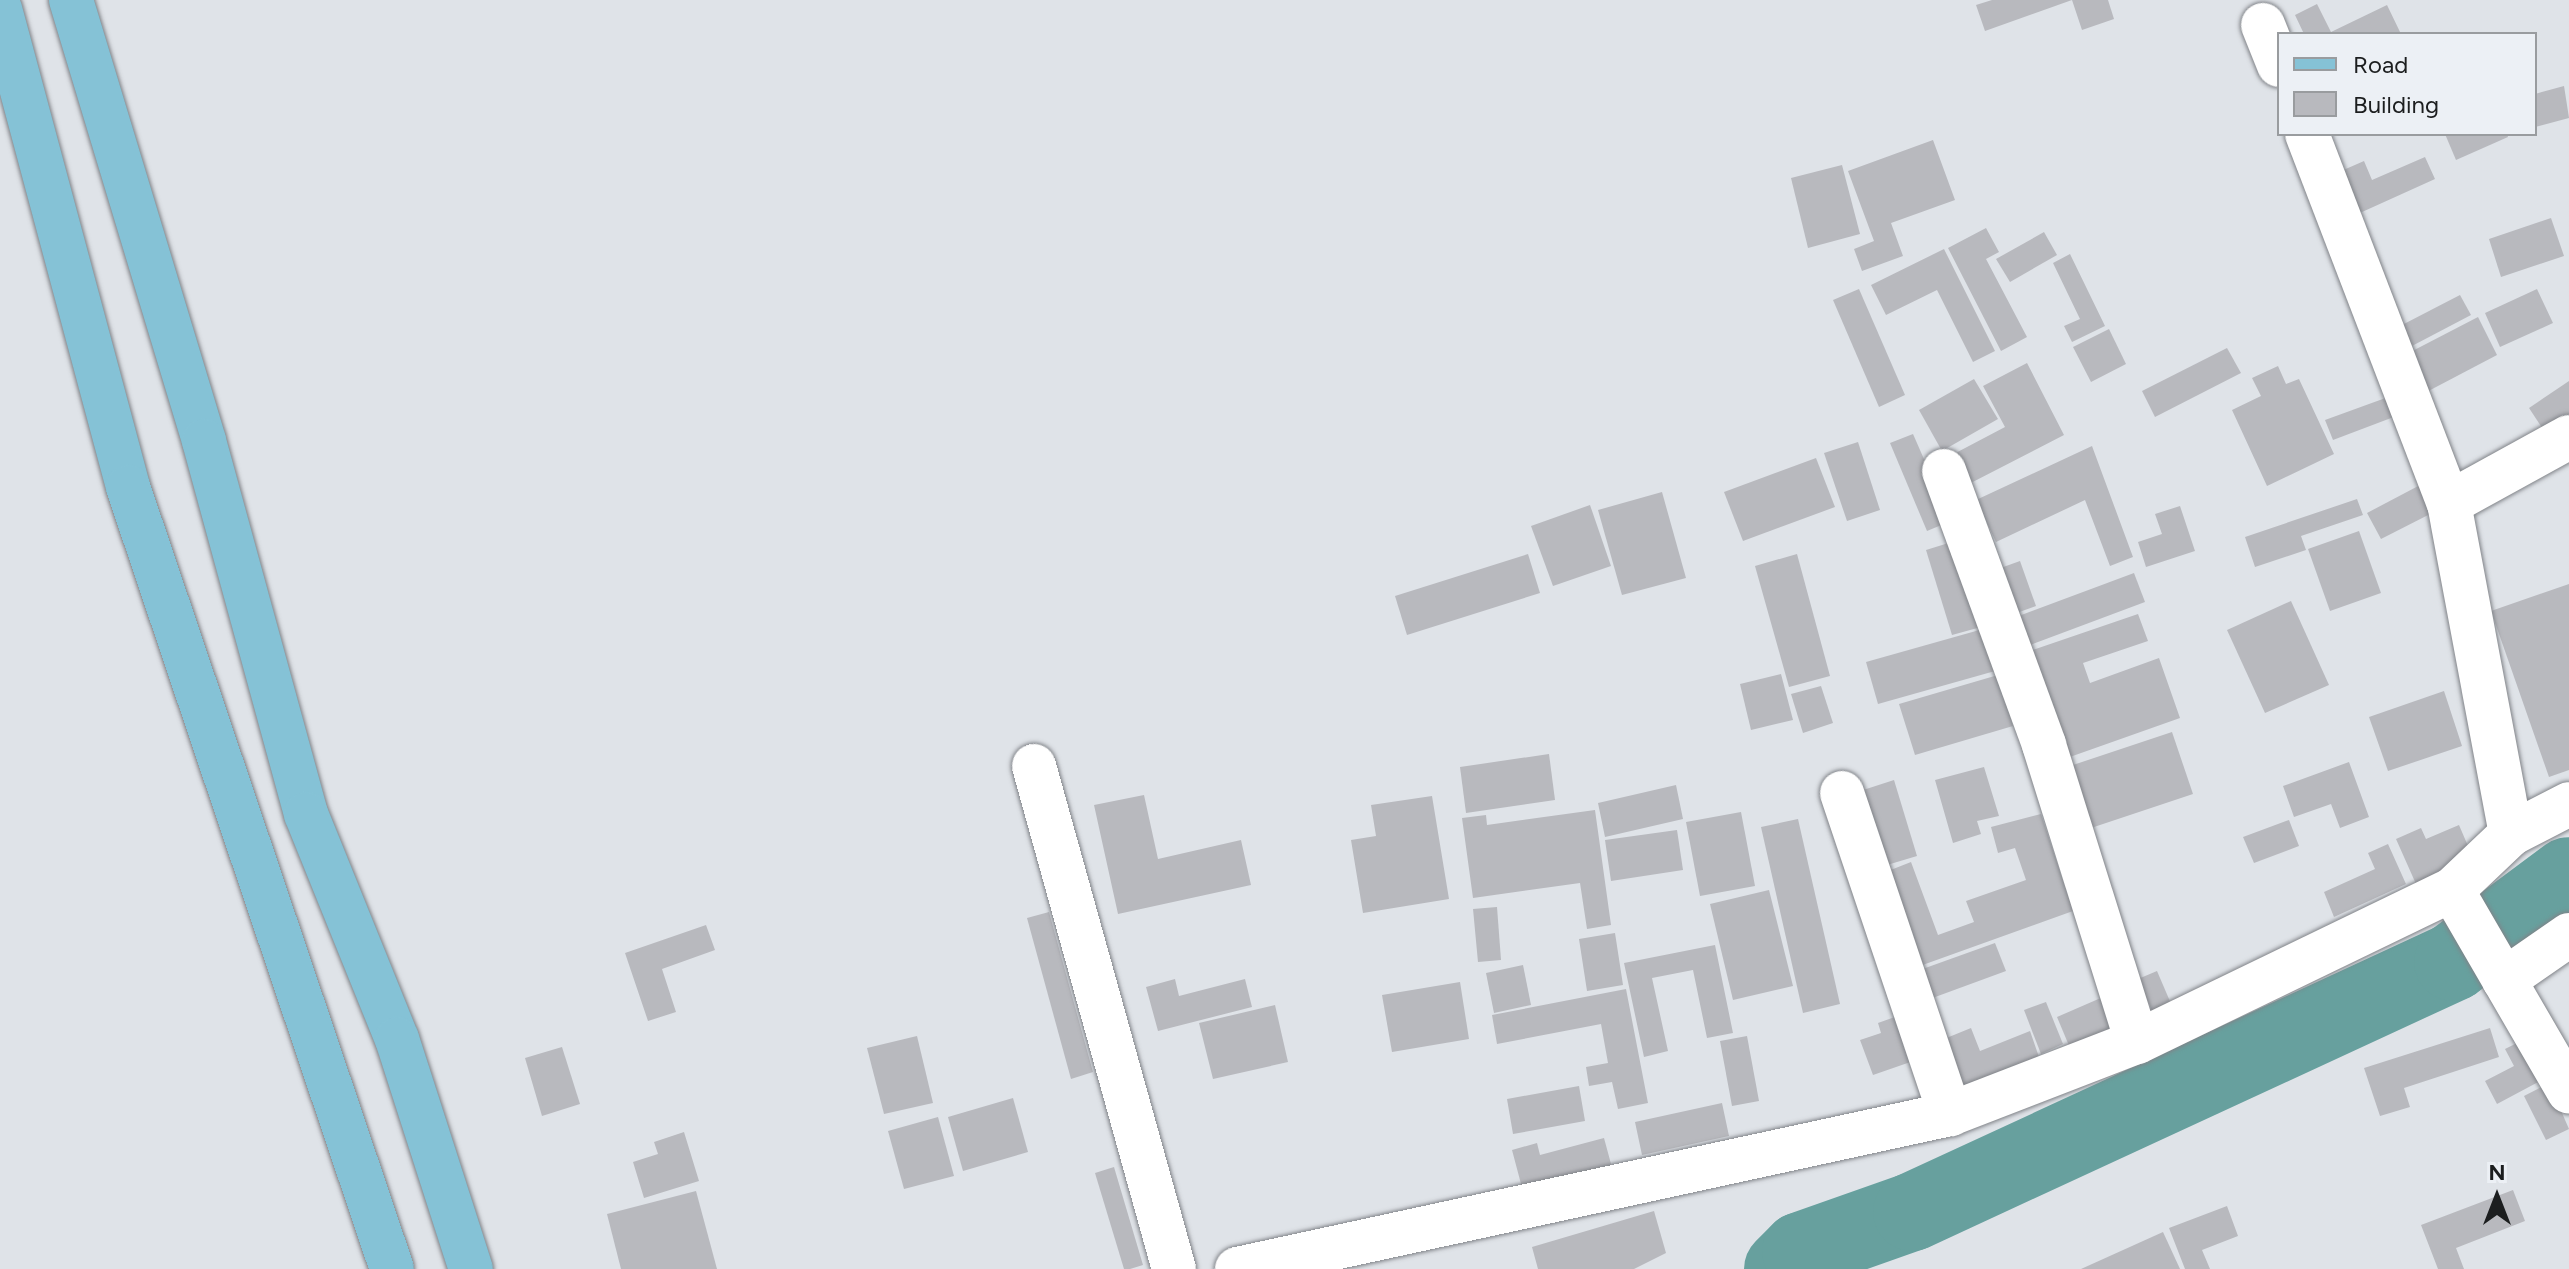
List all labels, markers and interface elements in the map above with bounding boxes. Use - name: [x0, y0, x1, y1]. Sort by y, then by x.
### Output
- legend: [2277, 32, 2537, 136]
- text: Road: [2353, 50, 2408, 79]
- text: Building: [2353, 90, 2439, 119]
- north arrow: [2457, 1157, 2537, 1237]
- text: N: [2488, 1159, 2506, 1186]

